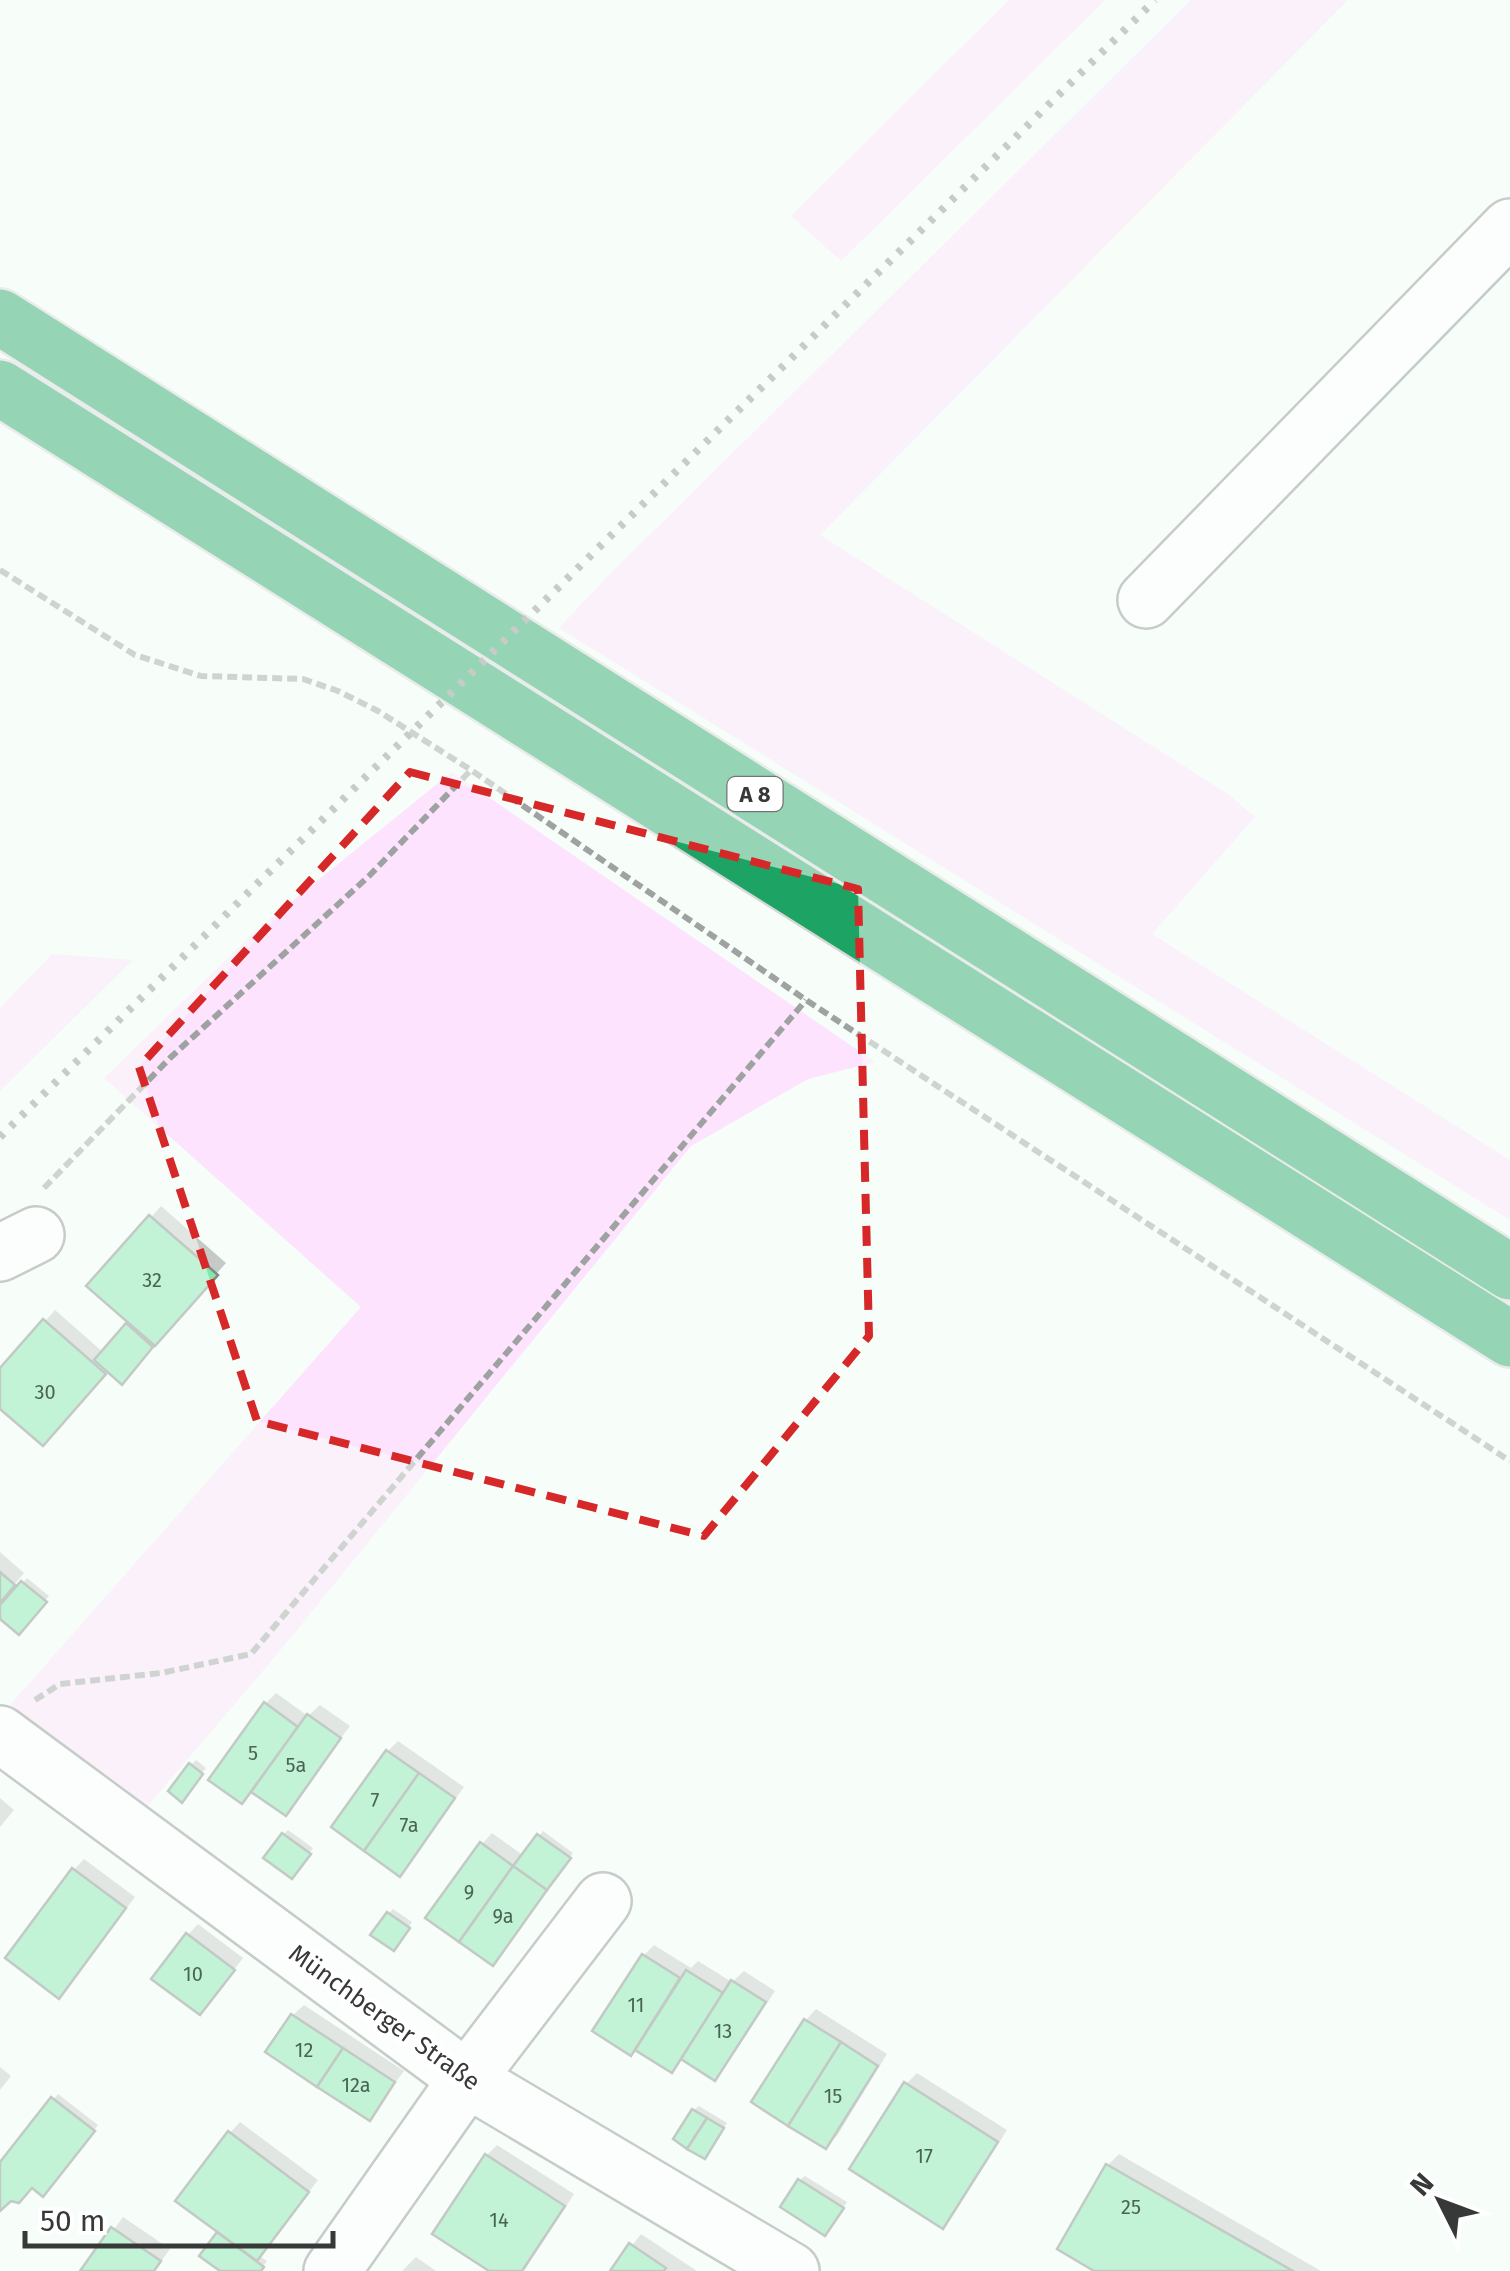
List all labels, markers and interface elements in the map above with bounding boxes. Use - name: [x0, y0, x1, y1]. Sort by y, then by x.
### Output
- road number: A 8: [728, 777, 782, 811]
- house number: 32: [142, 1268, 162, 1292]
- house number: 30: [34, 1380, 56, 1404]
- house number: 5: [248, 1741, 258, 1765]
- house number: 5a: [286, 1753, 306, 1777]
- house number: 7: [371, 1788, 380, 1812]
- house number: 7a: [399, 1813, 419, 1837]
- house number: 9: [464, 1880, 474, 1904]
- house number: 9a: [492, 1904, 514, 1928]
- street label: Münchberger Straße: [283, 1938, 486, 2097]
- house number: 10: [183, 1962, 203, 1986]
- house number: 11: [627, 1993, 645, 2017]
- house number: 13: [714, 2019, 732, 2043]
- house number: 12: [295, 2038, 313, 2062]
- house number: 12a: [341, 2073, 371, 2097]
- house number: 15: [824, 2084, 842, 2108]
- house number: 17: [915, 2144, 933, 2168]
- north arrow: [1390, 2151, 1490, 2251]
- text: N: [1403, 2167, 1440, 2203]
- scale bar: [25, 2186, 332, 2248]
- house number: 25: [1121, 2195, 1141, 2219]
- text: 50 m: [40, 2203, 105, 2239]
- house number: 14: [489, 2208, 509, 2232]

